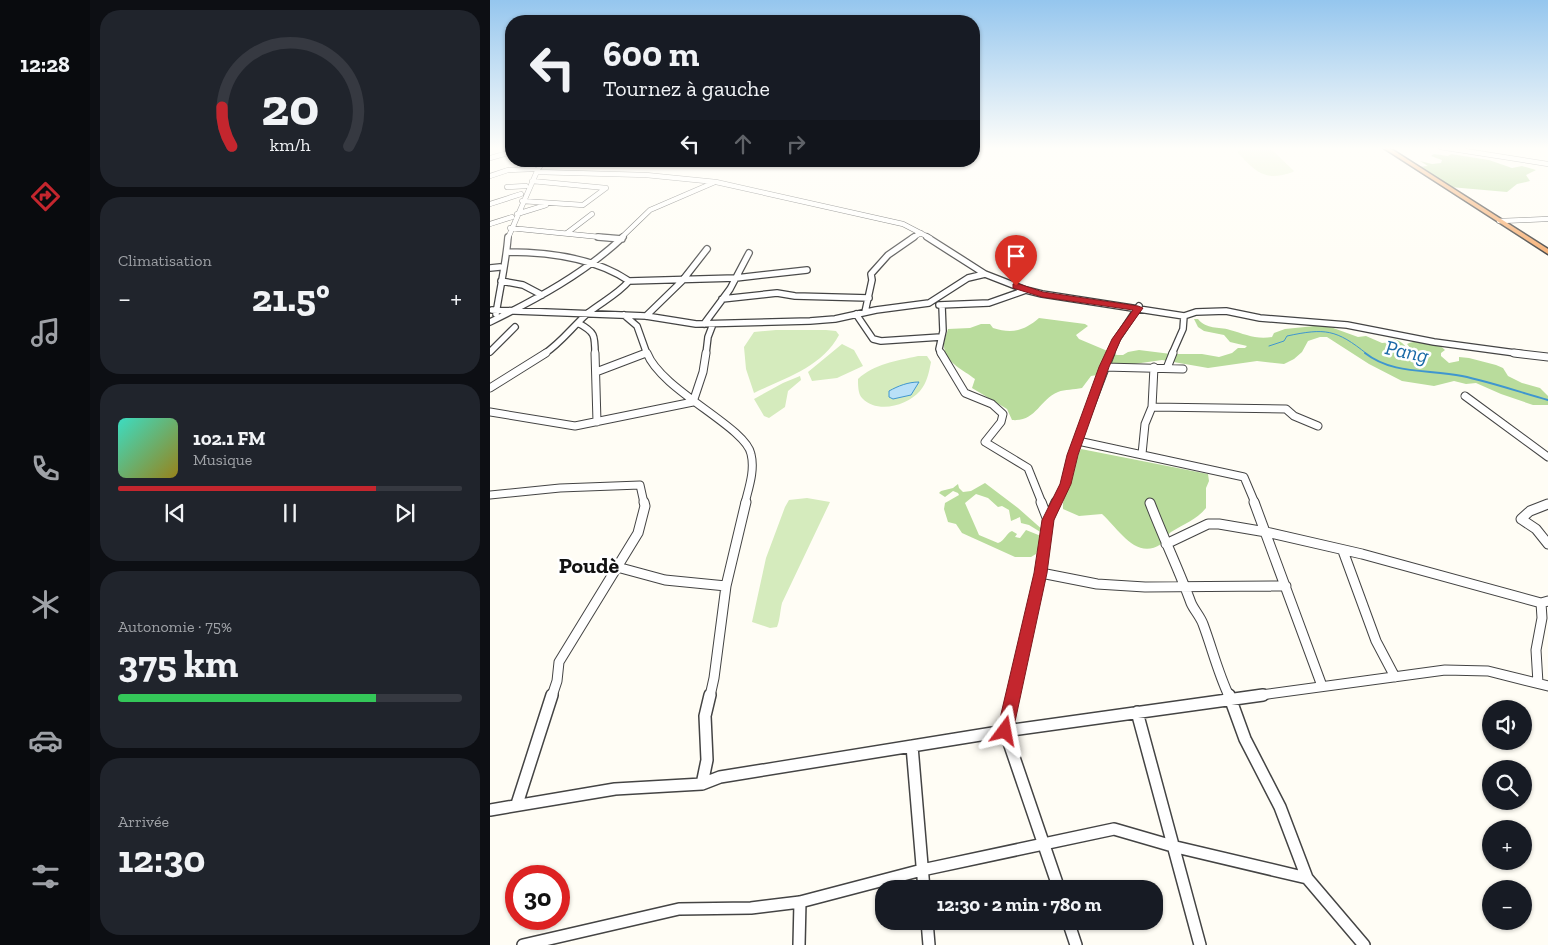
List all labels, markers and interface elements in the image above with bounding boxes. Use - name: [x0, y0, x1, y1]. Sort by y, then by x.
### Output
- text: 600 m: [603, 33, 699, 75]
- icon: left: [520, 35, 585, 100]
- text: 12:28: [20, 51, 70, 78]
- text: Tournez à gauche: [603, 75, 770, 102]
- text: 20: [261, 76, 319, 138]
- icon: left: [676, 130, 704, 158]
- icon: ahead: [729, 130, 757, 158]
- icon: right: [782, 130, 810, 158]
- text: km/h: [270, 134, 310, 156]
- icon: directions: [28, 179, 63, 214]
- pin: [995, 235, 1037, 286]
- icon: arrive: [1002, 242, 1030, 270]
- text: Climatisation: [118, 251, 212, 270]
- text: 21.5°: [252, 275, 330, 321]
- text: −: [118, 282, 131, 315]
- text: +: [450, 282, 462, 315]
- icon: music: [28, 315, 63, 350]
- water label: Pang: [1383, 334, 1431, 368]
- text: 102.1 FM: [193, 427, 265, 450]
- text: Musique: [193, 450, 252, 469]
- icon: phone: [28, 451, 63, 486]
- icon: previous: [161, 499, 189, 527]
- icon: pause: [276, 499, 304, 527]
- icon: next: [391, 499, 419, 527]
- district label: Poudè: [559, 552, 620, 579]
- icon: climate: [28, 587, 63, 622]
- text: Autonomie · 75%: [118, 617, 232, 636]
- text: 375 km: [118, 641, 238, 687]
- map controls: [1482, 700, 1532, 930]
- button: sound: [1482, 700, 1532, 750]
- position arrow: [978, 704, 1030, 756]
- icon: car: [28, 723, 63, 758]
- button: search: [1482, 760, 1532, 810]
- text: Arrivée: [118, 812, 169, 831]
- button: +: [1482, 820, 1532, 870]
- text: 12:30: [118, 836, 205, 882]
- icon: filters: [28, 859, 63, 894]
- speed limit sign: 30: [505, 865, 570, 930]
- button: −: [1482, 880, 1532, 930]
- text: 12:30 · 2 min · 780 m: [937, 893, 1101, 916]

